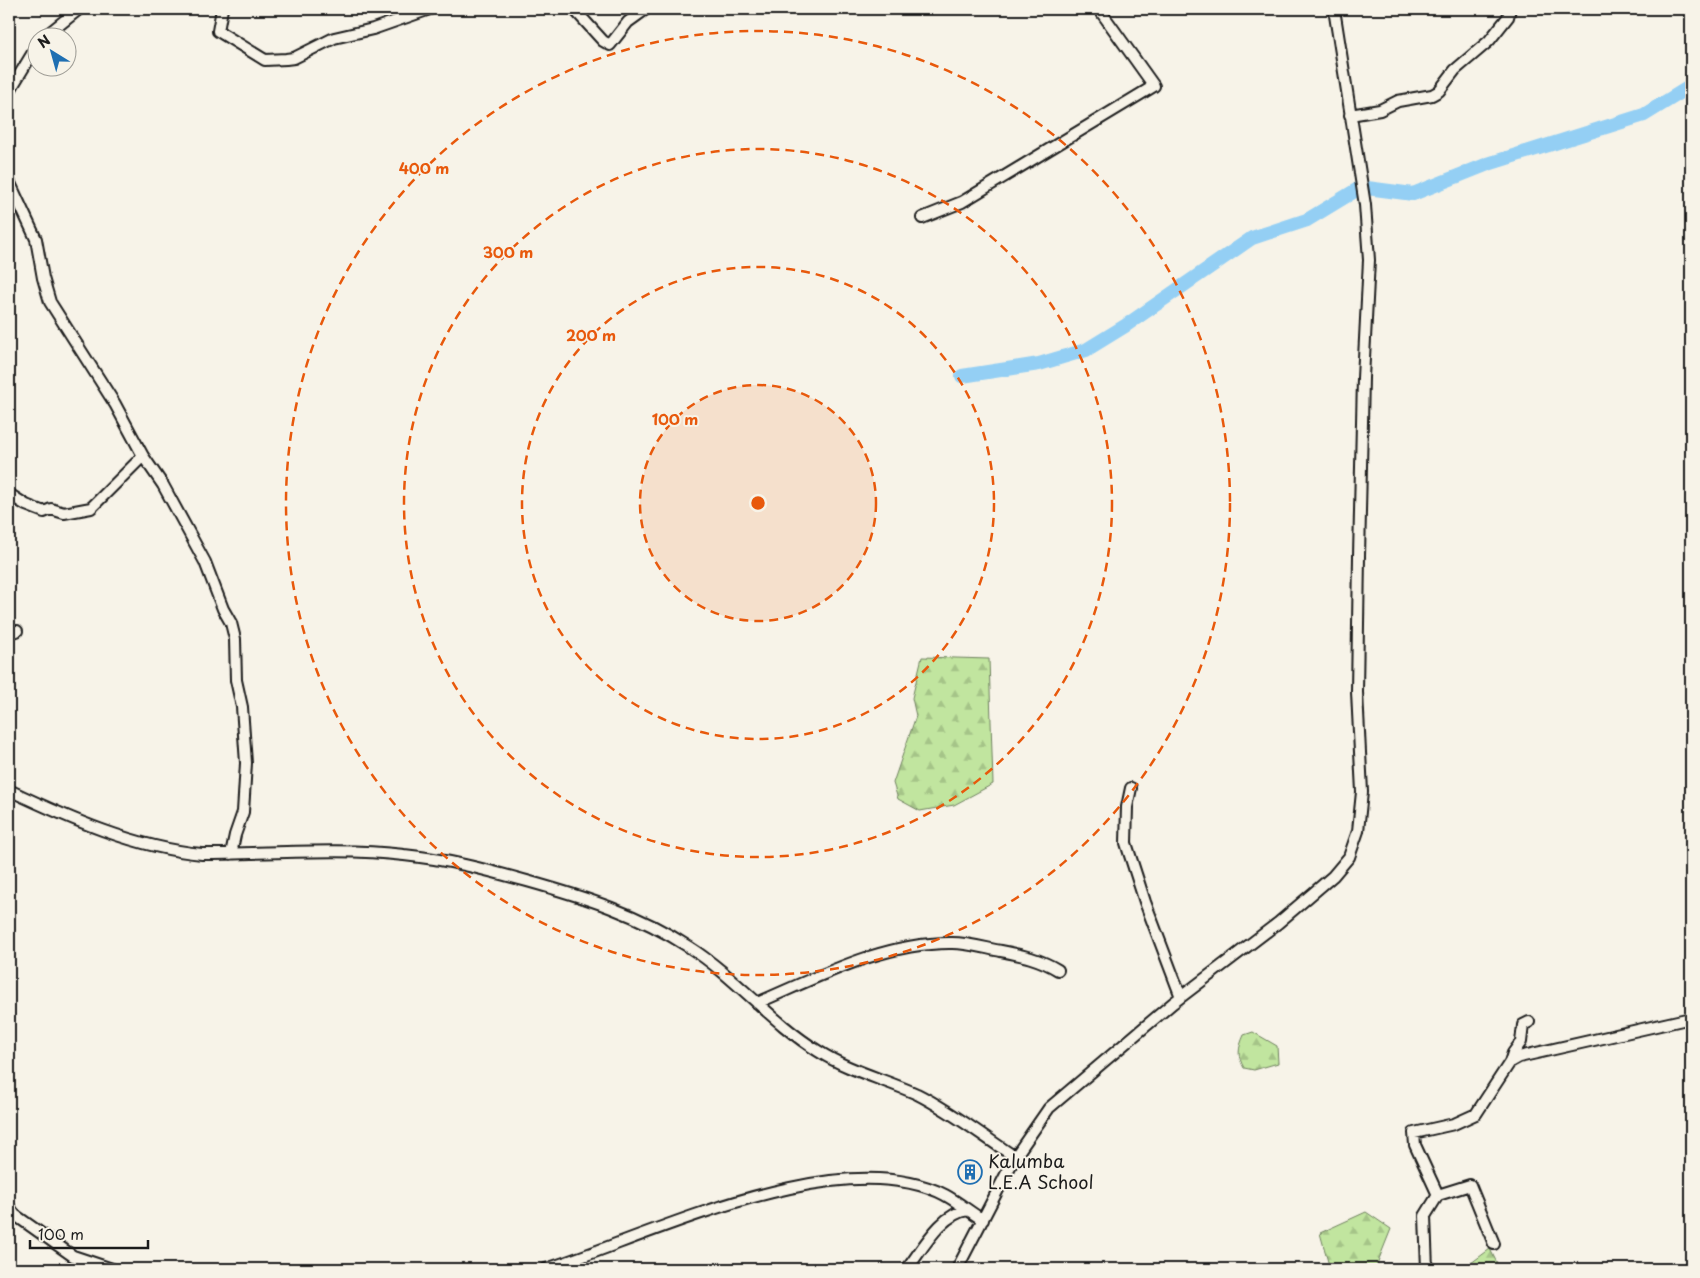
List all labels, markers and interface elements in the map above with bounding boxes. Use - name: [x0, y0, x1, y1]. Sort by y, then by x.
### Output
- north arrow: [28, 28, 78, 78]
- text: N: [33, 29, 55, 53]
- text: 400 m: [399, 156, 449, 179]
- text: 300 m: [483, 240, 533, 263]
- text: 200 m: [566, 323, 616, 346]
- text: 100 m: [652, 407, 698, 430]
- centre of rings: [749, 494, 767, 512]
- place label: Kalumba L.E.A School: [988, 1147, 1094, 1195]
- building icon: Kalumba L.E.A School: [957, 1159, 983, 1185]
- scale bar: [30, 1218, 148, 1250]
- text: 100 m: [38, 1222, 84, 1245]

